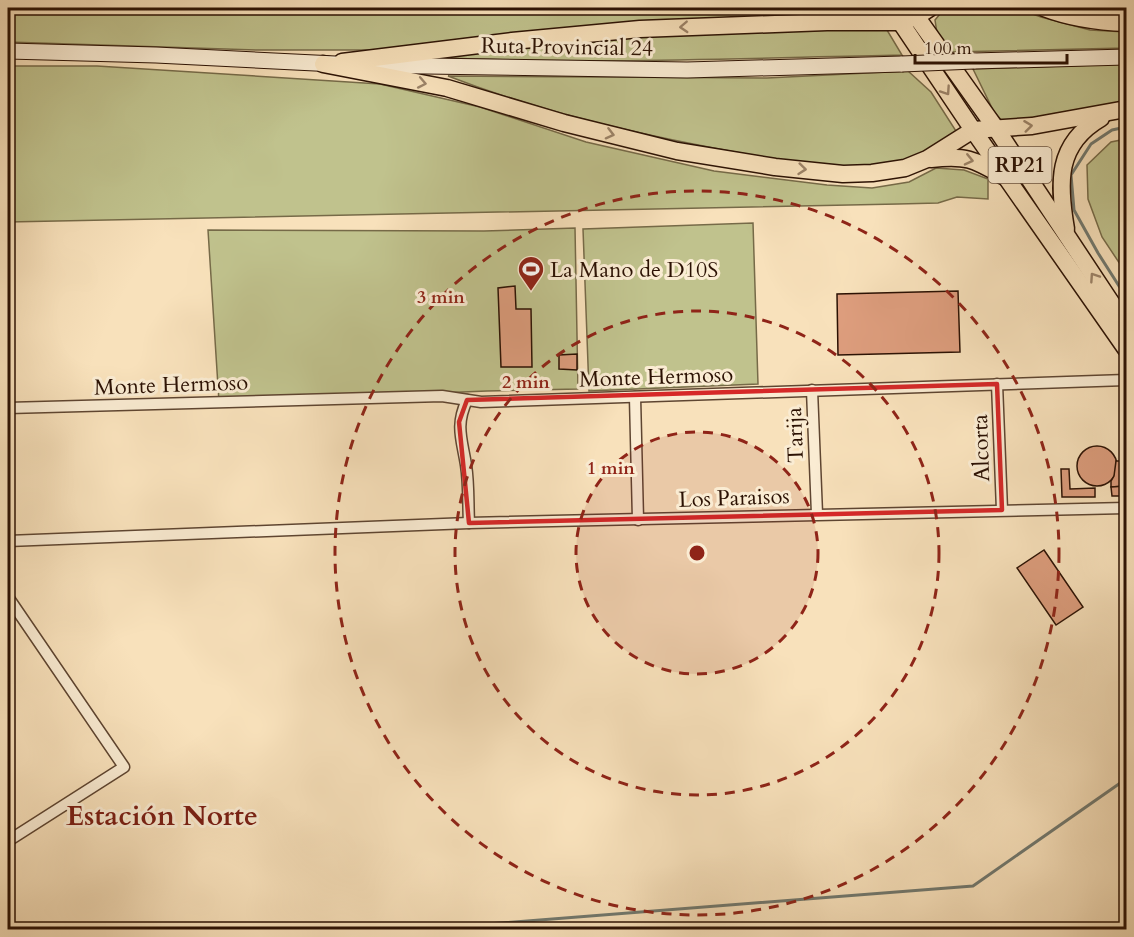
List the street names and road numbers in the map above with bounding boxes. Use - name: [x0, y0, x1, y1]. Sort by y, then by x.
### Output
- street label: Ruta Provincial 24: [481, 30, 653, 64]
- road number: RP21: [988, 147, 1052, 183]
- street label: Monte Hermoso: [578, 359, 734, 395]
- street label: Monte Hermoso: [93, 367, 249, 403]
- street label: Tarija: [779, 406, 811, 463]
- street label: Alcorta: [965, 413, 997, 482]
- street label: Los Paraisos: [678, 481, 790, 515]

